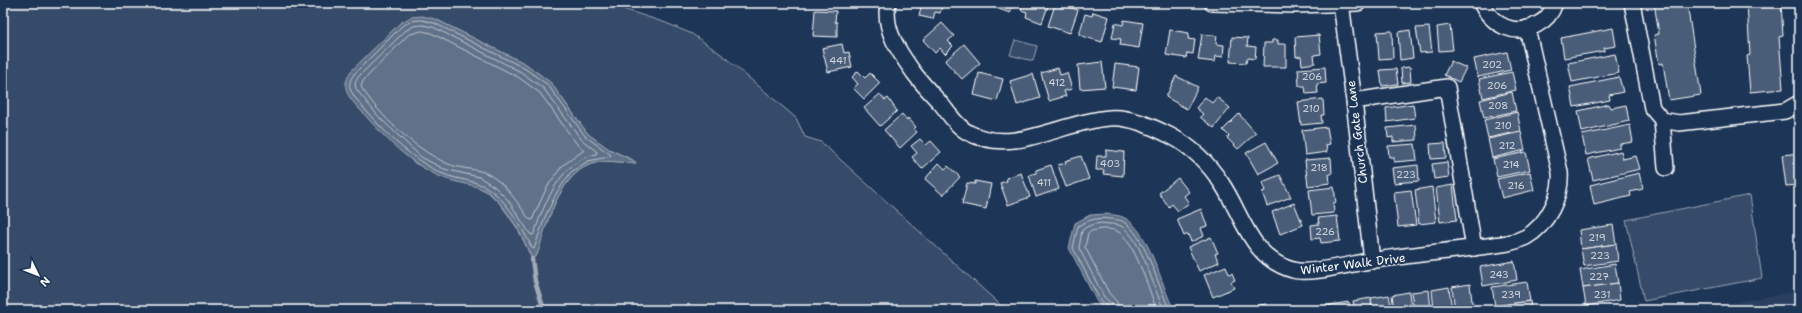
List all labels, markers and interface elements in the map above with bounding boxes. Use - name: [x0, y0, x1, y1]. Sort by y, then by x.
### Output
- house number: 441: [829, 54, 847, 67]
- house number: 202: [1482, 58, 1502, 71]
- house number: 206: [1302, 70, 1322, 83]
- house number: 412: [1048, 76, 1066, 89]
- street label: Church Gate Lane: [1343, 79, 1371, 185]
- house number: 206: [1487, 79, 1507, 92]
- house number: 208: [1488, 99, 1508, 112]
- house number: 210: [1302, 102, 1320, 115]
- house number: 210: [1494, 119, 1512, 132]
- house number: 212: [1498, 139, 1516, 152]
- house number: 403: [1100, 157, 1120, 170]
- house number: 214: [1502, 158, 1520, 171]
- house number: 218: [1310, 161, 1328, 174]
- house number: 223: [1396, 168, 1416, 181]
- house number: 411: [1037, 176, 1051, 189]
- house number: 216: [1507, 179, 1525, 192]
- house number: 226: [1315, 225, 1335, 238]
- house number: 219: [1588, 231, 1606, 244]
- house number: 223: [1590, 249, 1610, 262]
- street label: Winter Walk Drive: [1300, 250, 1407, 278]
- north arrow: [18, 255, 58, 295]
- house number: 243: [1489, 268, 1509, 281]
- house number: 227: [1589, 270, 1609, 283]
- text: N: [36, 273, 53, 290]
- house number: 239: [1501, 288, 1521, 301]
- house number: 231: [1593, 288, 1611, 301]

